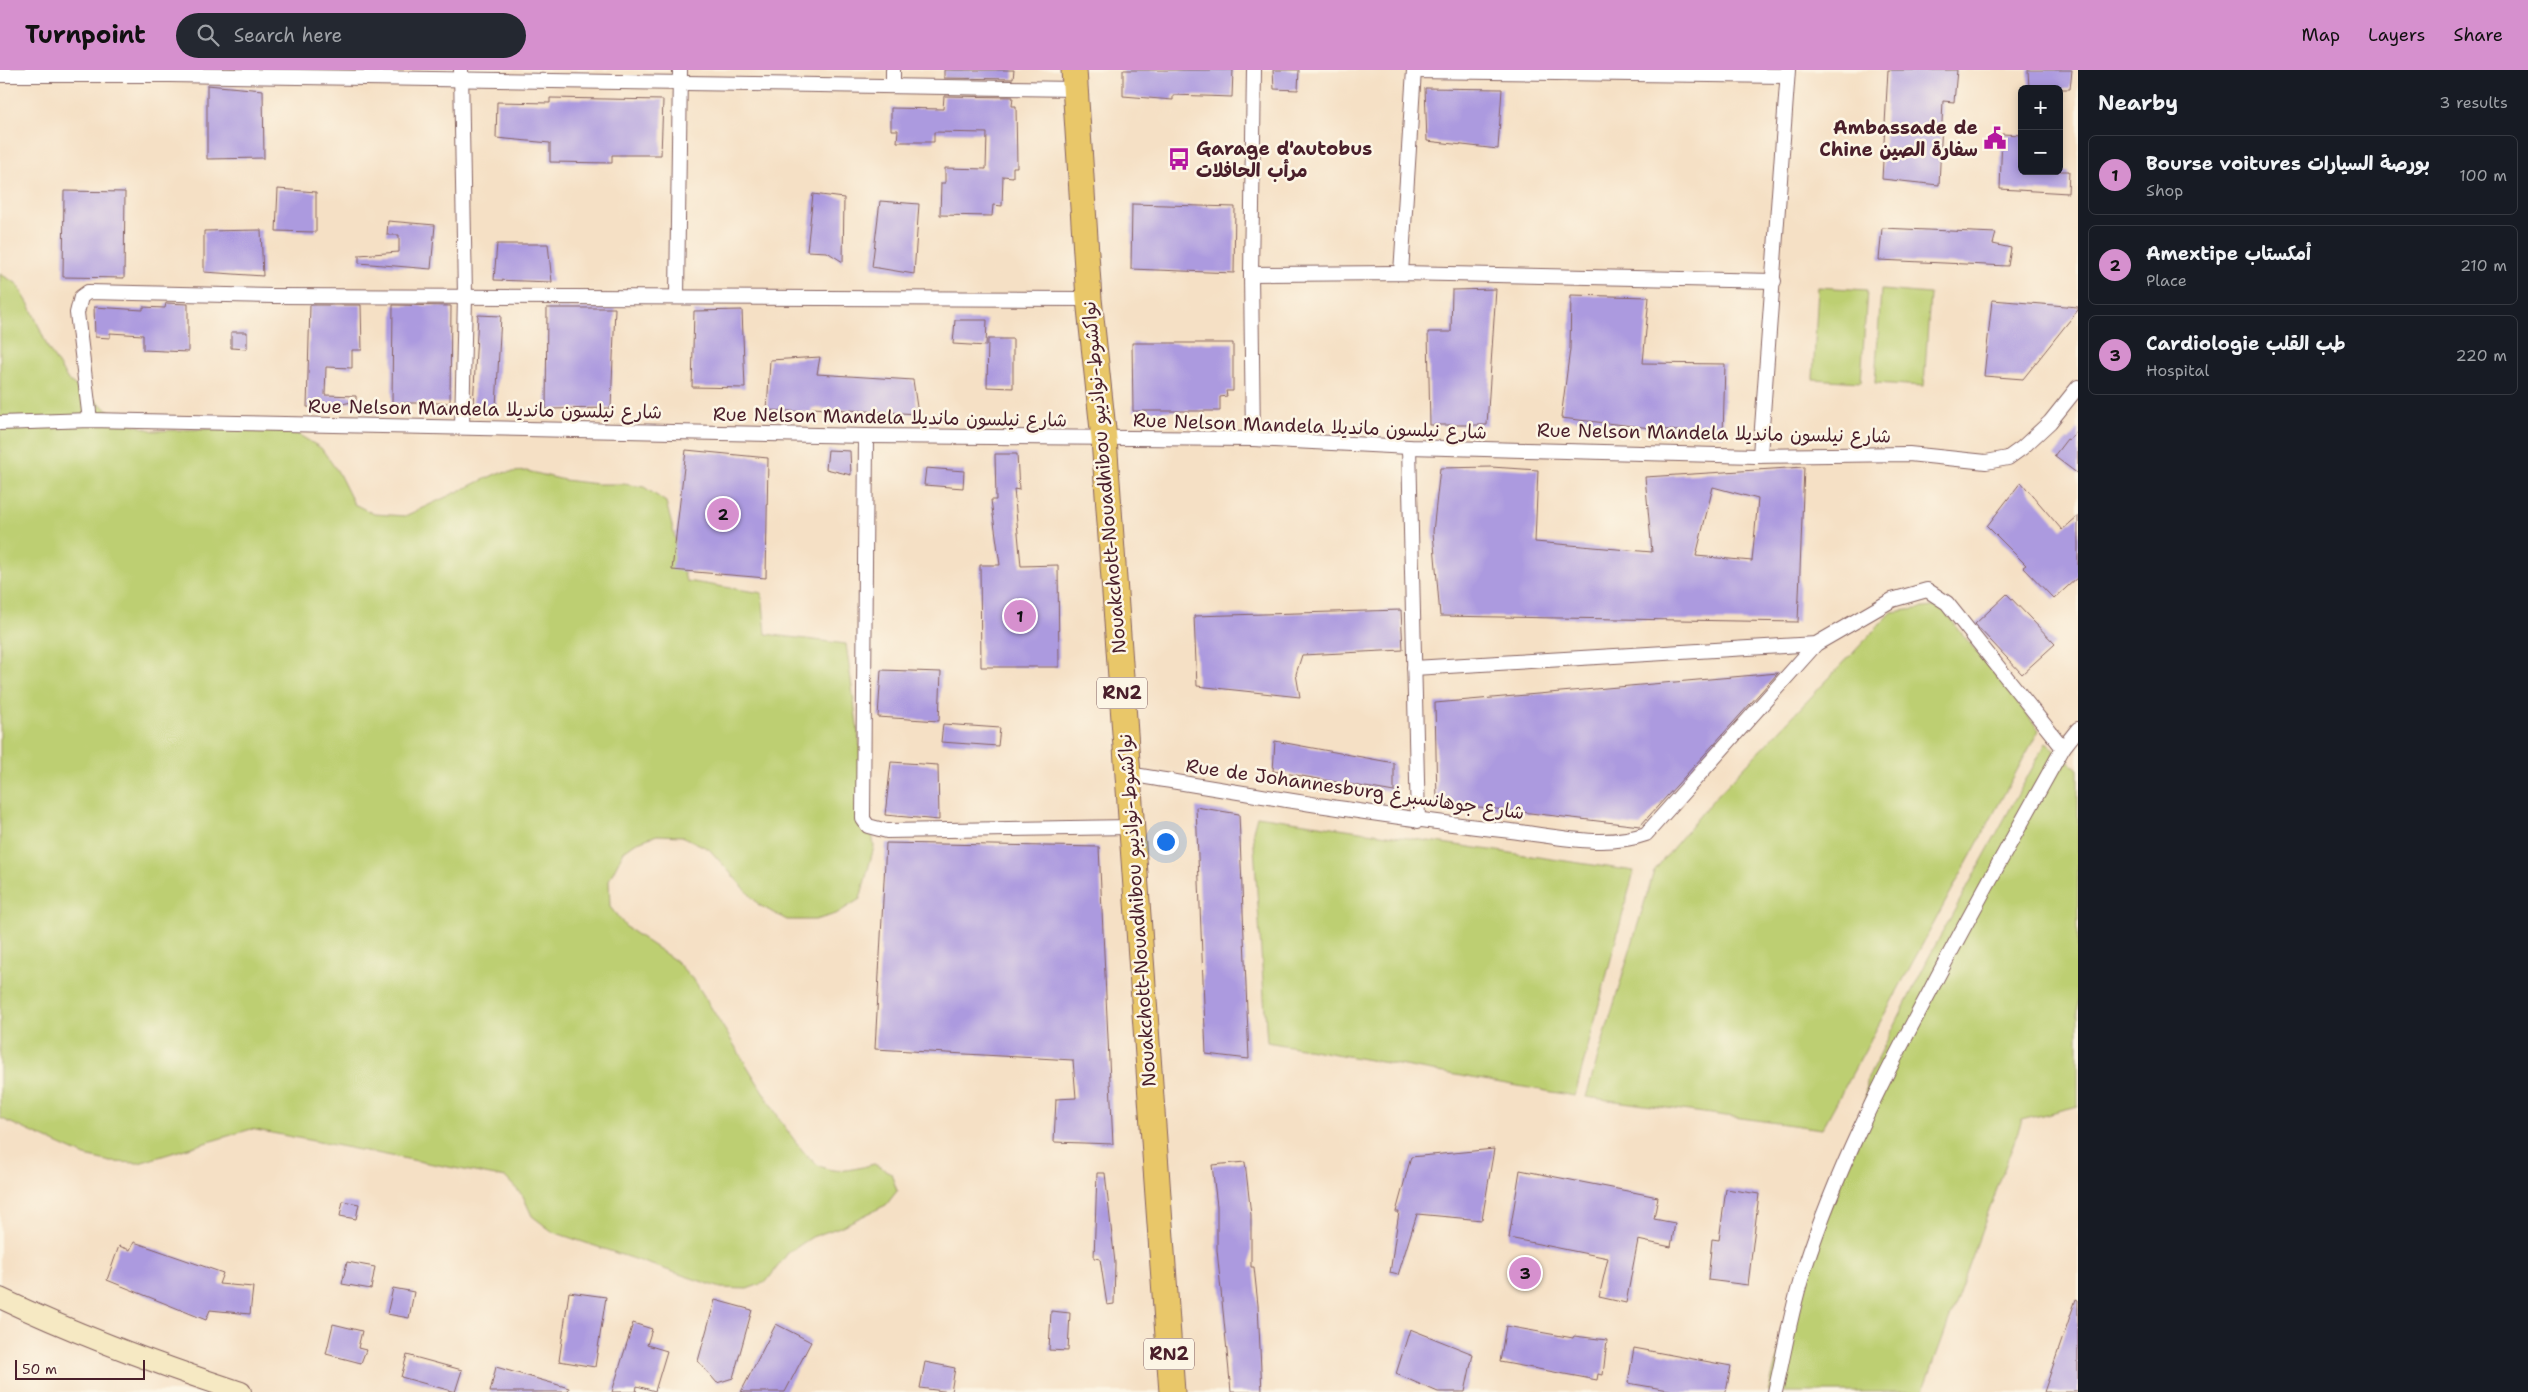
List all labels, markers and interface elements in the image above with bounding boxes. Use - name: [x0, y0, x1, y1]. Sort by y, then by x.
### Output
- search box: [176, 13, 526, 58]
- text: Turnpoint: [25, 19, 146, 51]
- icon: search: [194, 21, 222, 49]
- text: Search here: [234, 23, 342, 48]
- text: Map: [2302, 23, 2340, 47]
- text: Layers: [2368, 23, 2425, 47]
- text: Share: [2453, 23, 2503, 47]
- map controls: [2018, 85, 2063, 175]
- button: +: [2018, 85, 2063, 130]
- text: Nearby: [2098, 89, 2178, 117]
- text: 3 results: [2439, 92, 2508, 113]
- place label: Ambassade de Chine سفارة الصين: [1819, 115, 1978, 162]
- public building icon: Ambassade de Chine سفارة الصين: [1982, 125, 2008, 151]
- button: −: [2018, 130, 2063, 175]
- place label: Garage d'autobus مرأب الحافلات: [1196, 136, 1372, 183]
- bus stop icon: Garage d'autobus مرأب الحافلات: [1166, 146, 1192, 172]
- text: Bourse voitures بورصة السيارات: [2146, 151, 2430, 176]
- text: 1: [2111, 165, 2119, 186]
- text: 100 m: [2459, 165, 2507, 186]
- text: Shop: [2146, 180, 2183, 201]
- text: Amextipe أمكستاب: [2146, 241, 2311, 266]
- text: 2: [2109, 255, 2121, 276]
- text: 210 m: [2460, 255, 2507, 276]
- text: Place: [2146, 270, 2187, 291]
- street label: Nouakchott-Nouadhibou نواكشوط-نواذيبو: [1076, 299, 1132, 655]
- text: Cardiologie طب القلب: [2146, 331, 2346, 356]
- text: 3: [2109, 345, 2121, 366]
- text: 220 m: [2455, 345, 2507, 366]
- text: Hospital: [2146, 360, 2209, 381]
- street label: Rue Nelson Mandela شارع نيلسون مانديلا: [308, 393, 662, 426]
- street label: Rue Nelson Mandela شارع نيلسون مانديلا: [713, 401, 1067, 434]
- street label: Rue Nelson Mandela شارع نيلسون مانديلا: [1132, 407, 1487, 446]
- street label: Rue Nelson Mandela شارع نيلسون مانديلا: [1537, 417, 1891, 450]
- pin: 2: [707, 495, 739, 533]
- pin: 1: [1004, 597, 1036, 635]
- road number: RN2: [1097, 678, 1147, 708]
- street label: Nouakchott-Nouadhibou نواكشوط-نواذيبو: [1112, 732, 1162, 1088]
- street label: Rue de Johannesburg شارع جوهانسبرغ: [1184, 753, 1526, 826]
- your location: [1153, 829, 1179, 855]
- pin: 3: [1509, 1254, 1541, 1292]
- road number: RN2: [1144, 1338, 1194, 1370]
- scale bar: [15, 1357, 145, 1380]
- text: 50 m: [22, 1360, 57, 1378]

